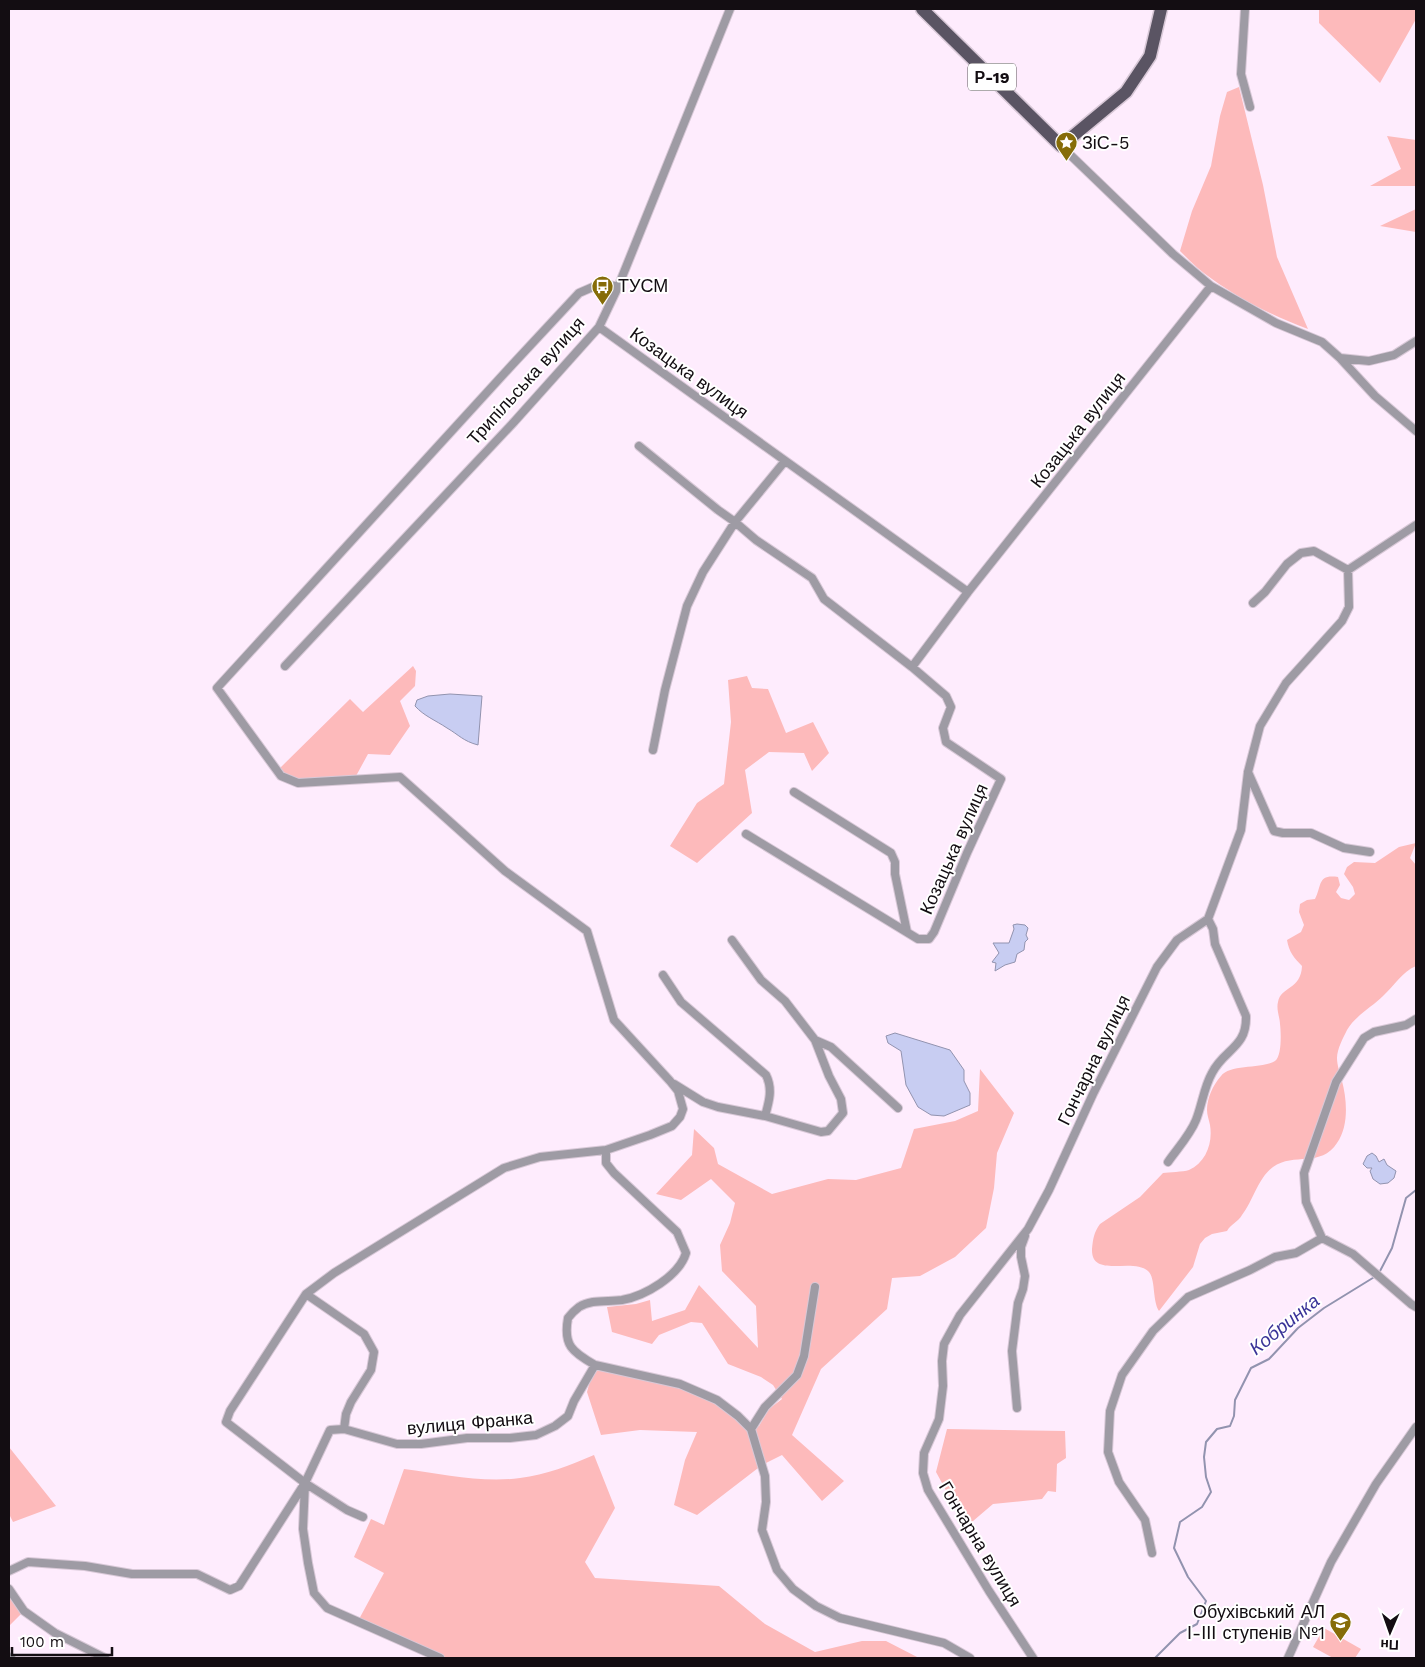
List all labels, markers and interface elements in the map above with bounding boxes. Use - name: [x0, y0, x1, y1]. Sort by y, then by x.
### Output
- road number: Р-19: [968, 64, 1016, 90]
- place icon: ЗіС-5: [1054, 131, 1078, 162]
- place label: ЗіС-5: [1082, 132, 1130, 153]
- bus stop icon: ТУСМ: [590, 274, 614, 305]
- place label: ТУСМ: [618, 275, 668, 296]
- street label: Трипільська вулиця: [463, 312, 589, 449]
- street label: Козацька вулиця: [626, 323, 753, 423]
- street label: Козацька вулиця: [1026, 368, 1129, 492]
- street label: Козацька вулиця: [915, 780, 992, 918]
- street label: Гончарна вулиця: [1053, 991, 1134, 1128]
- water label: Кобринка: [1245, 1289, 1324, 1360]
- street label: вулиця Франка: [406, 1406, 535, 1438]
- street label: Гончарна вулиця: [935, 1477, 1026, 1610]
- place label: Обухівський АЛ І-ІІІ ступенів №1: [1187, 1601, 1325, 1643]
- north arrow: [1365, 1607, 1415, 1657]
- school or university icon: Обухівський АЛ І-ІІІ ступенів №1: [1329, 1610, 1353, 1641]
- scale bar: [12, 1624, 112, 1656]
- text: 100 m: [20, 1633, 64, 1651]
- text: Пн: [1380, 1637, 1399, 1653]

